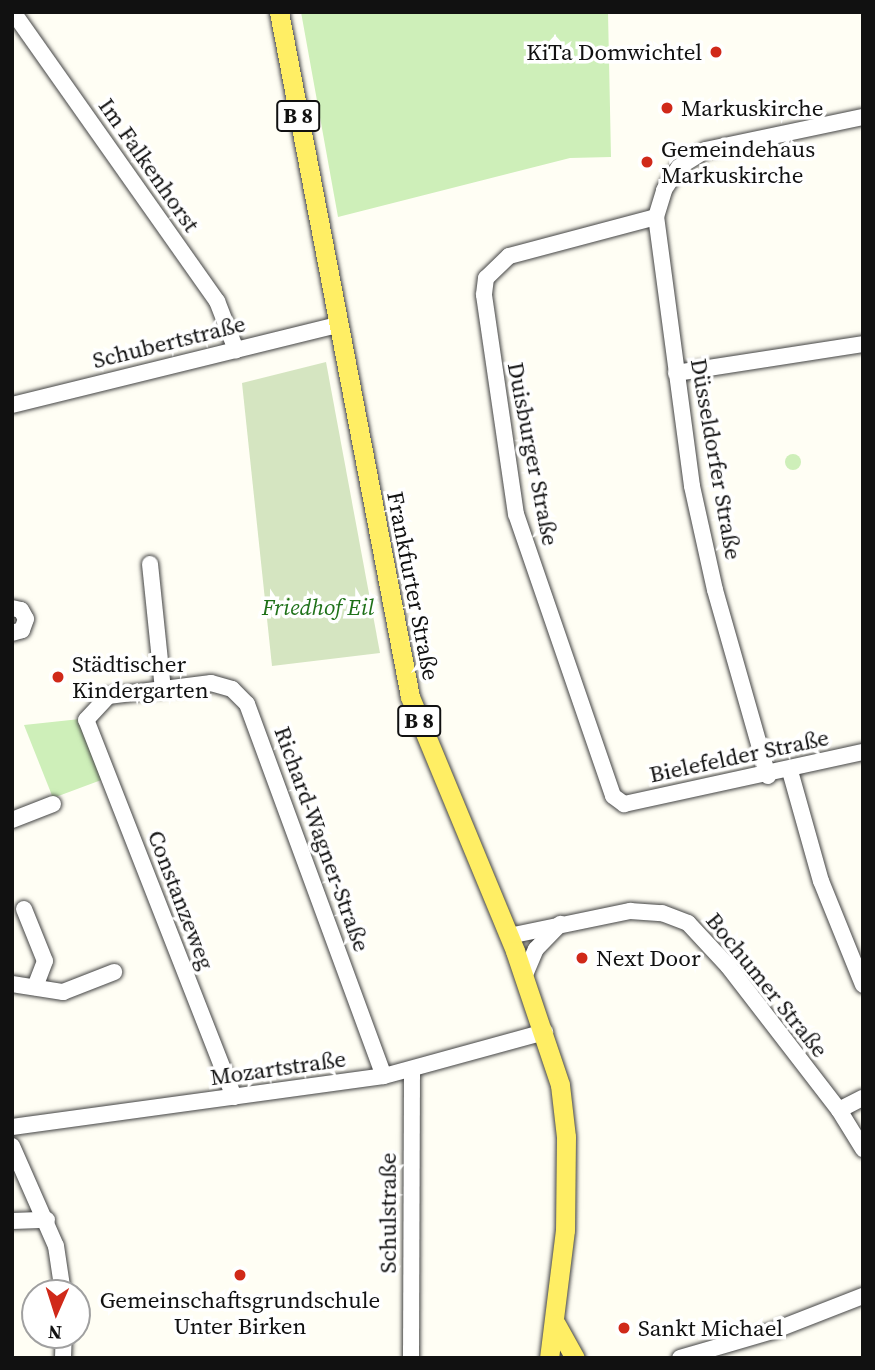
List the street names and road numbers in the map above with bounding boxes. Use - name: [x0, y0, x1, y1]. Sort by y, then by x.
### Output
- street label: Im Falkenhorst: [93, 93, 205, 237]
- road number: B 8: [275, 99, 321, 134]
- street label: Schubertstraße: [90, 310, 248, 374]
- street label: Düsseldorfer Straße: [685, 356, 747, 562]
- street label: Duisburger Straße: [502, 360, 564, 548]
- street label: Frankfurter Straße: [381, 489, 445, 683]
- road number: B 8: [396, 704, 442, 738]
- street label: Richard-Wagner-Straße: [268, 723, 376, 955]
- street label: Bielefelder Straße: [647, 724, 831, 788]
- street label: Constanzeweg: [142, 827, 220, 973]
- street label: Bochumer Straße: [700, 907, 834, 1063]
- street label: Mozartstraße: [208, 1045, 348, 1091]
- street label: Schulstraße: [374, 1153, 402, 1273]

